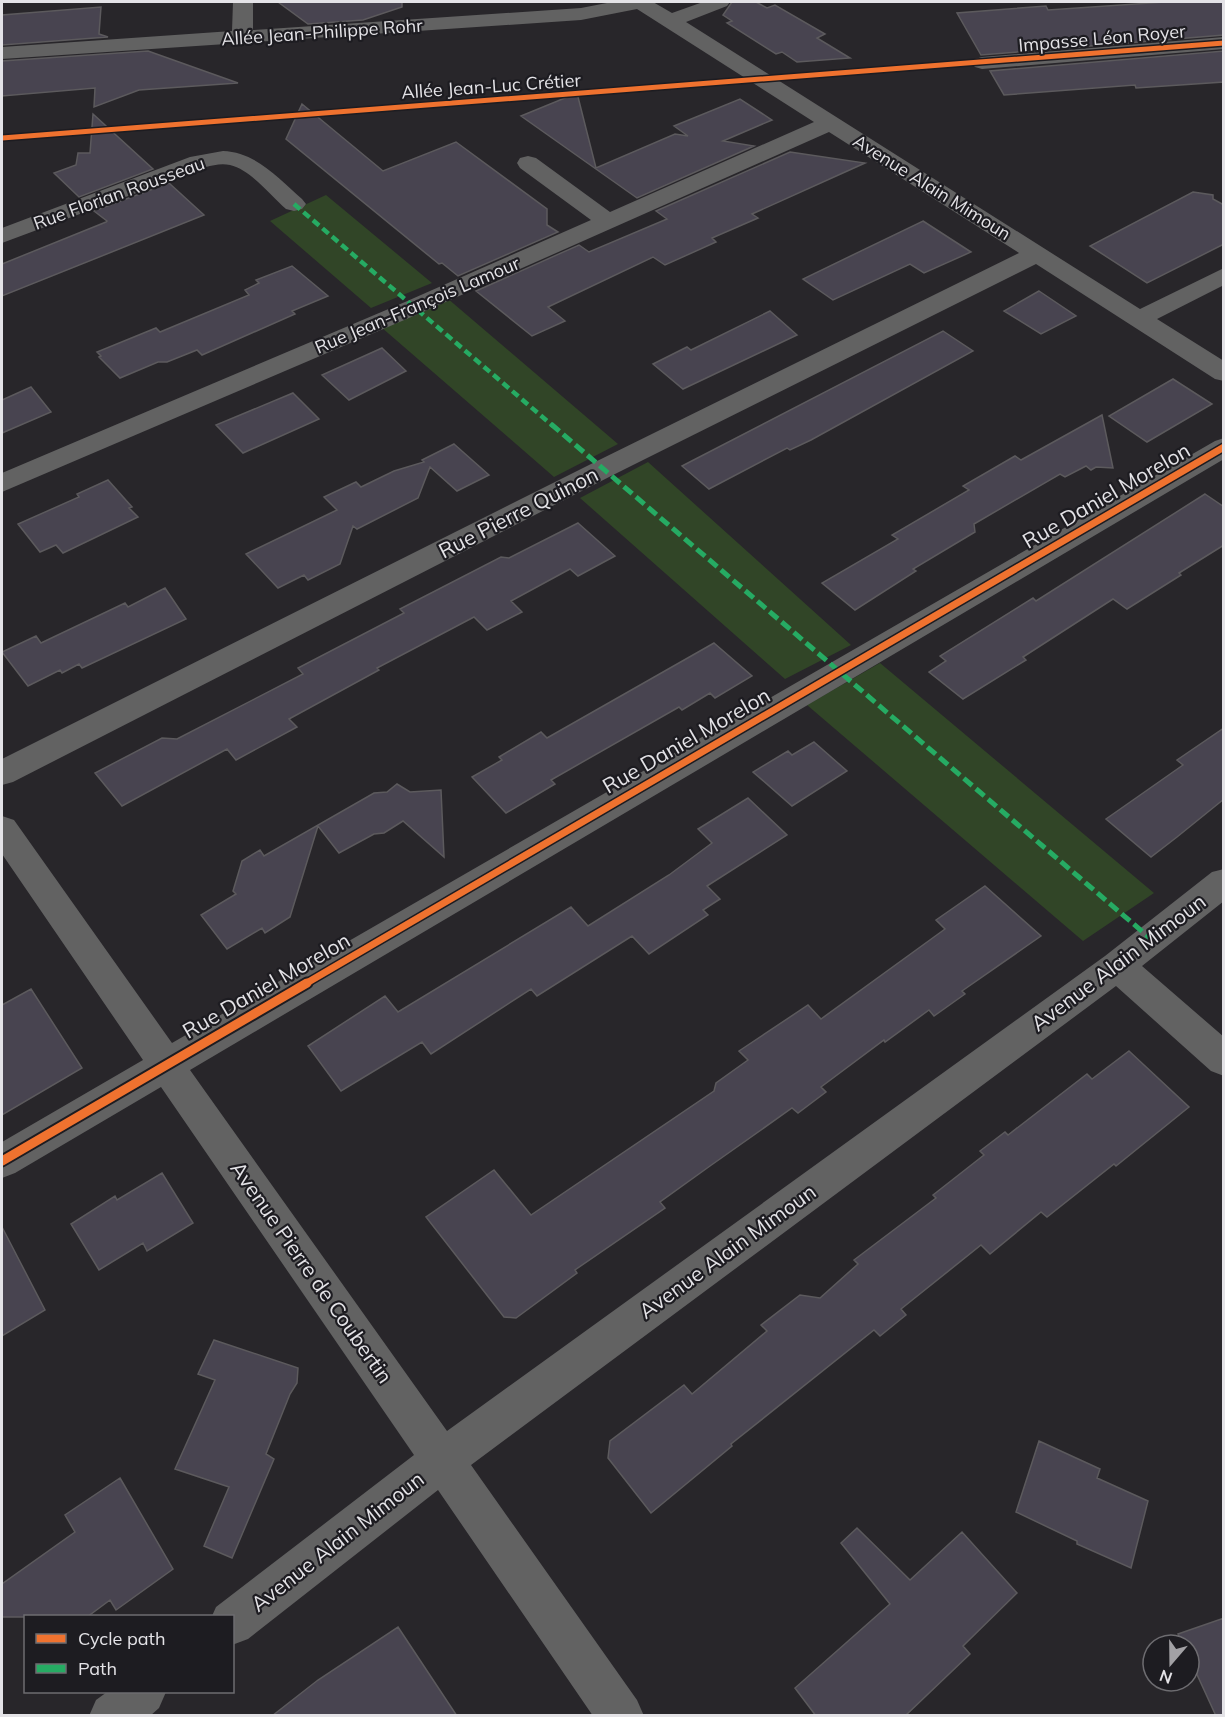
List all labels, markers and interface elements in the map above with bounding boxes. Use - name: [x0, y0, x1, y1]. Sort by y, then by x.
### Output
- street label: Allée Jean-Philippe Rohr: [221, 13, 424, 51]
- street label: Impasse Léon Royer: [1018, 19, 1187, 57]
- street label: Allée Jean-Luc Crétier: [400, 68, 582, 104]
- street label: Avenue Alain Mimoun: [849, 129, 1015, 245]
- street label: Rue Florian Rousseau: [30, 151, 208, 235]
- street label: Rue Jean-François Lamour: [311, 251, 523, 359]
- street label: Rue Daniel Morelon: [1018, 436, 1194, 554]
- street label: Rue Pierre Quinon: [434, 461, 602, 563]
- street label: Rue Daniel Morelon: [598, 681, 774, 799]
- street label: Avenue Alain Mimoun: [1025, 888, 1211, 1036]
- street label: Rue Daniel Morelon: [178, 926, 354, 1044]
- street label: Avenue Pierre de Coubertin: [225, 1156, 399, 1388]
- street label: Avenue Alain Mimoun: [633, 1178, 821, 1324]
- street label: Avenue Alain Mimoun: [245, 1465, 429, 1617]
- legend: [24, 1615, 234, 1693]
- text: Cycle path: [78, 1627, 165, 1650]
- north arrow: [1141, 1633, 1201, 1693]
- text: Path: [78, 1657, 117, 1680]
- text: N: [1157, 1666, 1175, 1689]

